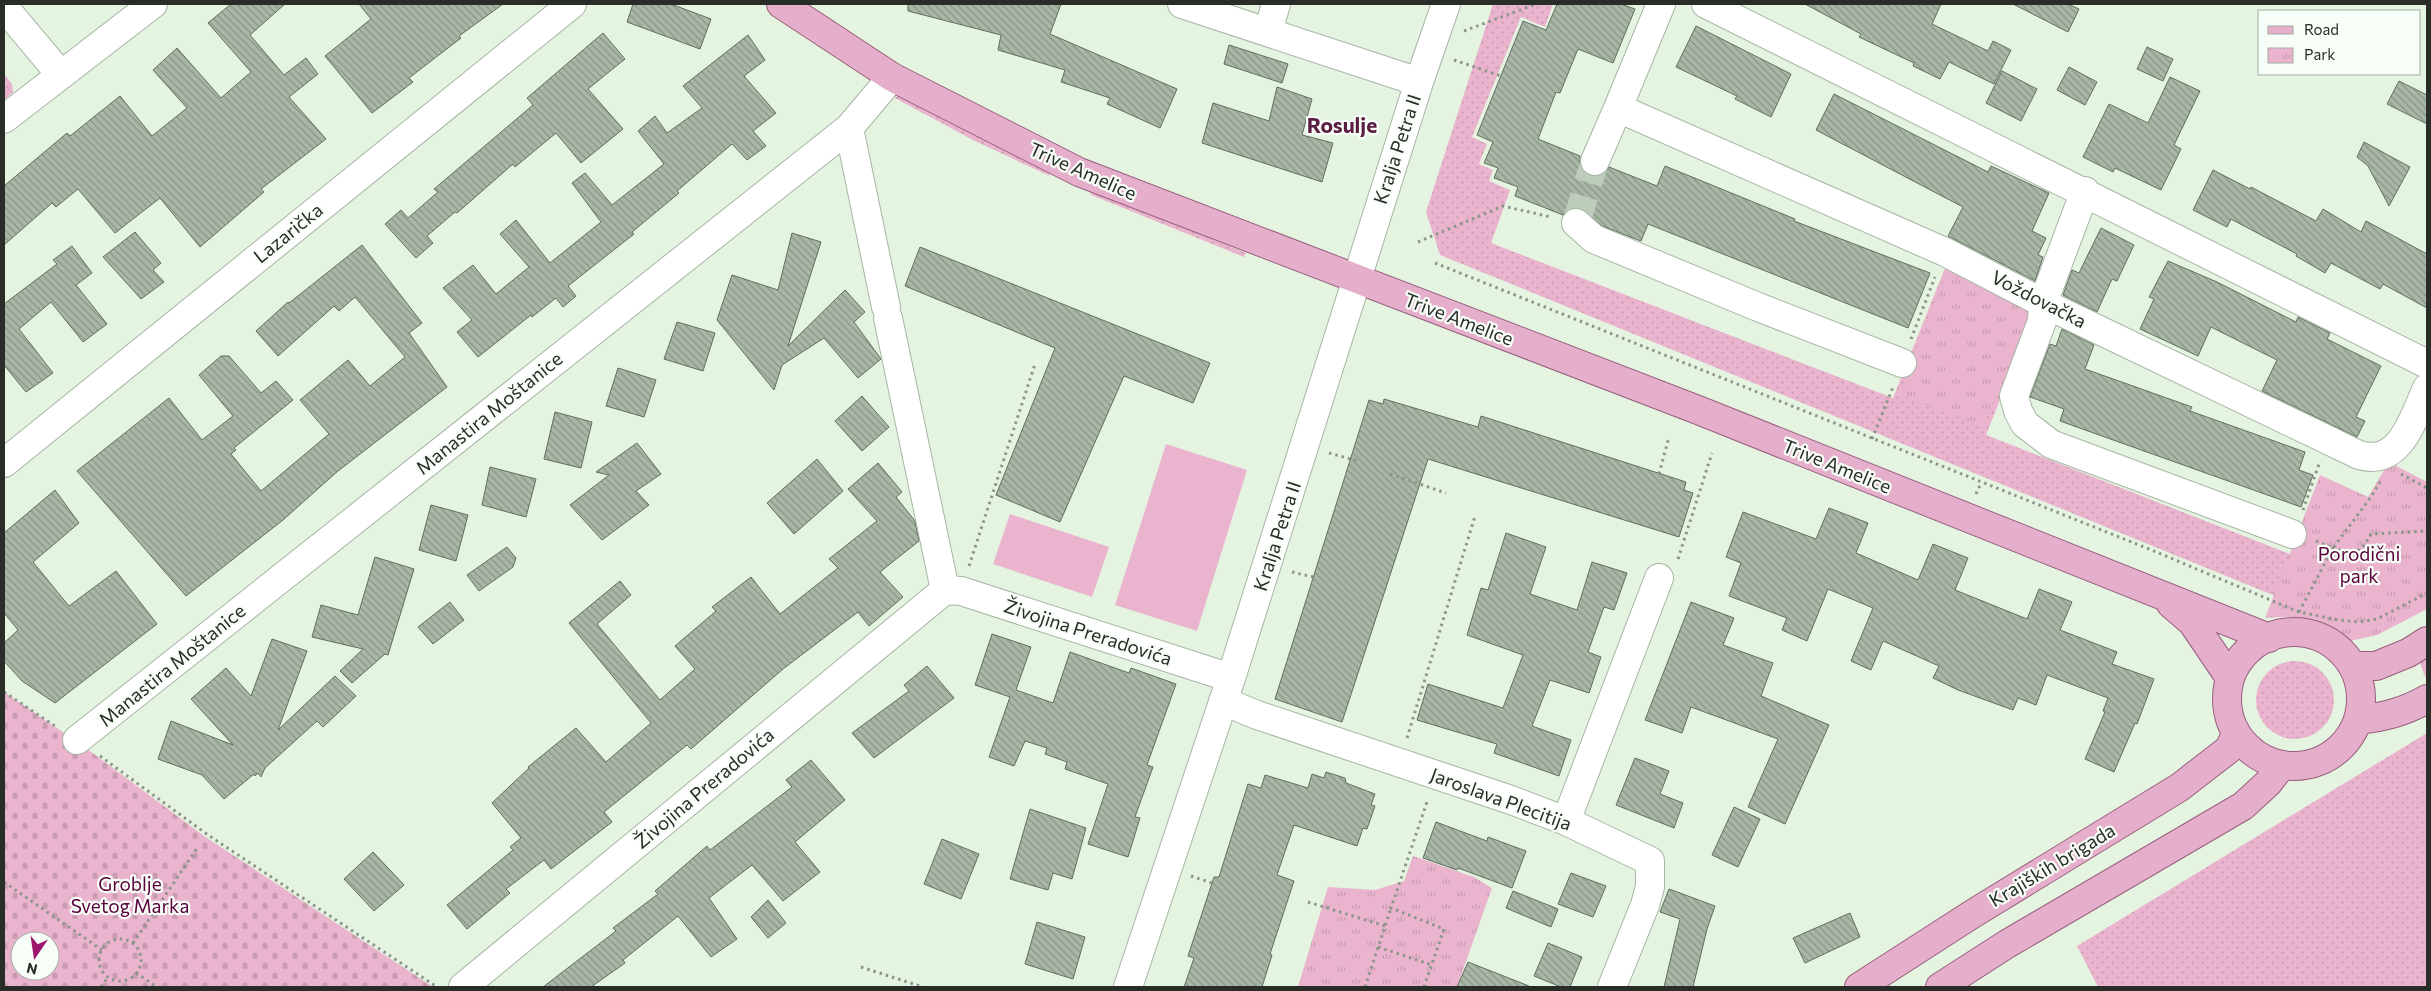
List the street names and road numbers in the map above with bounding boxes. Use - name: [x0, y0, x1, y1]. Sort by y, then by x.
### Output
- street label: Kralja Petra II: [1368, 91, 1425, 207]
- street label: Trive Amelice: [1026, 137, 1140, 204]
- street label: Lazarička: [248, 198, 327, 267]
- street label: Voždovačka: [1988, 265, 2091, 332]
- street label: Trive Amelice: [1401, 287, 1517, 350]
- street label: Manastira Moštanice: [411, 346, 567, 479]
- street label: Trive Amelice: [1780, 433, 1895, 498]
- street label: Kralja Petra II: [1248, 478, 1305, 594]
- street label: Živojina Preradovića: [1001, 594, 1175, 670]
- street label: Manastira Moštanice: [94, 598, 250, 731]
- street label: Živojina Preradovića: [629, 723, 778, 853]
- street label: Jaroslava Plecitija: [1427, 762, 1575, 835]
- street label: Krajiških brigada: [1985, 818, 2119, 911]

